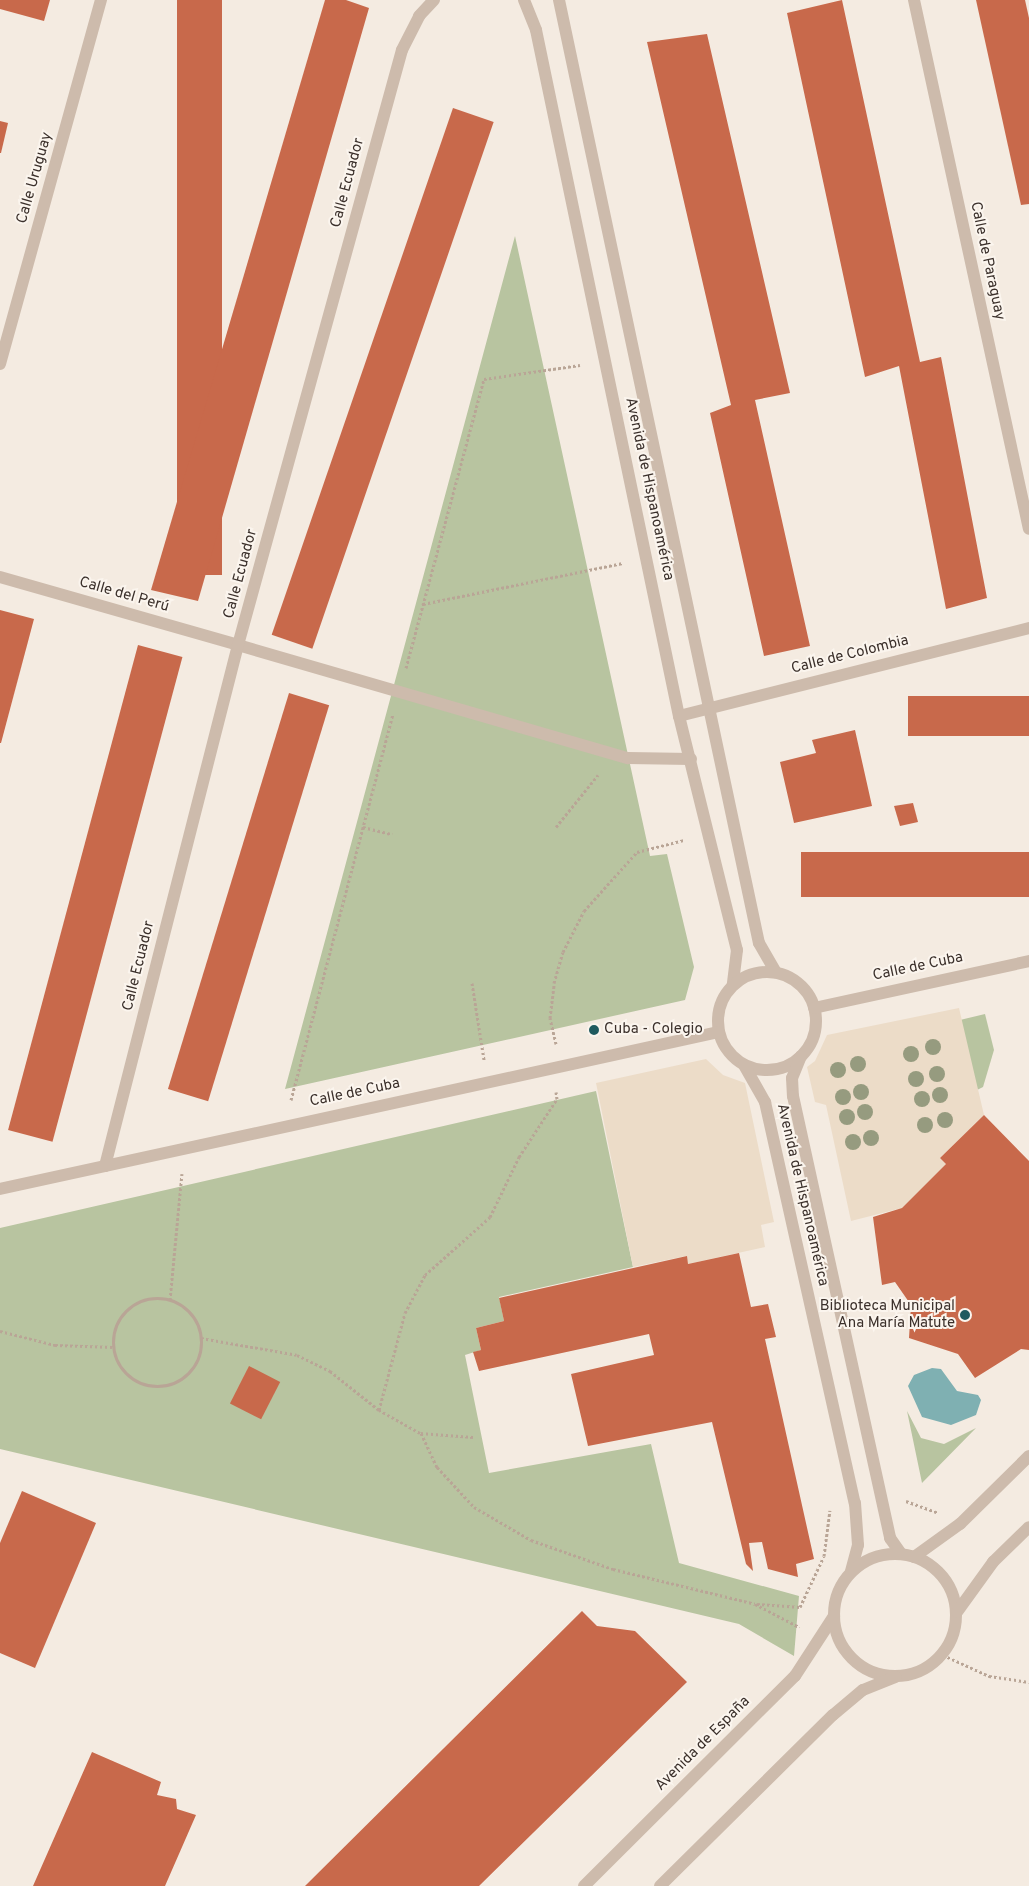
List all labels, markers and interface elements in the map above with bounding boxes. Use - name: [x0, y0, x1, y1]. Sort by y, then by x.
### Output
- street label: Calle Uruguay: [13, 130, 57, 226]
- street label: Calle Ecuador: [327, 136, 369, 230]
- street label: Calle de Paraguay: [966, 200, 1008, 322]
- street label: Avenida de Hispanoamérica: [621, 396, 677, 582]
- street label: Calle Ecuador: [220, 527, 262, 621]
- street label: Calle del Perú: [77, 574, 171, 616]
- street label: Calle de Colombia: [789, 632, 911, 678]
- street label: Calle Ecuador: [119, 919, 159, 1013]
- street label: Calle de Cuba: [871, 949, 965, 985]
- place label: Cuba - Colegio: [604, 1021, 703, 1039]
- marker: Cuba - Colegio: [588, 1024, 600, 1036]
- street label: Calle de Cuba: [308, 1075, 402, 1111]
- street label: Avenida de Hispanoamérica: [772, 1102, 832, 1288]
- place label: Biblioteca Municipal Ana María Matute: [820, 1297, 955, 1332]
- marker: Biblioteca Municipal Ana María Matute: [959, 1309, 971, 1321]
- street label: Avenida de España: [652, 1693, 754, 1795]

